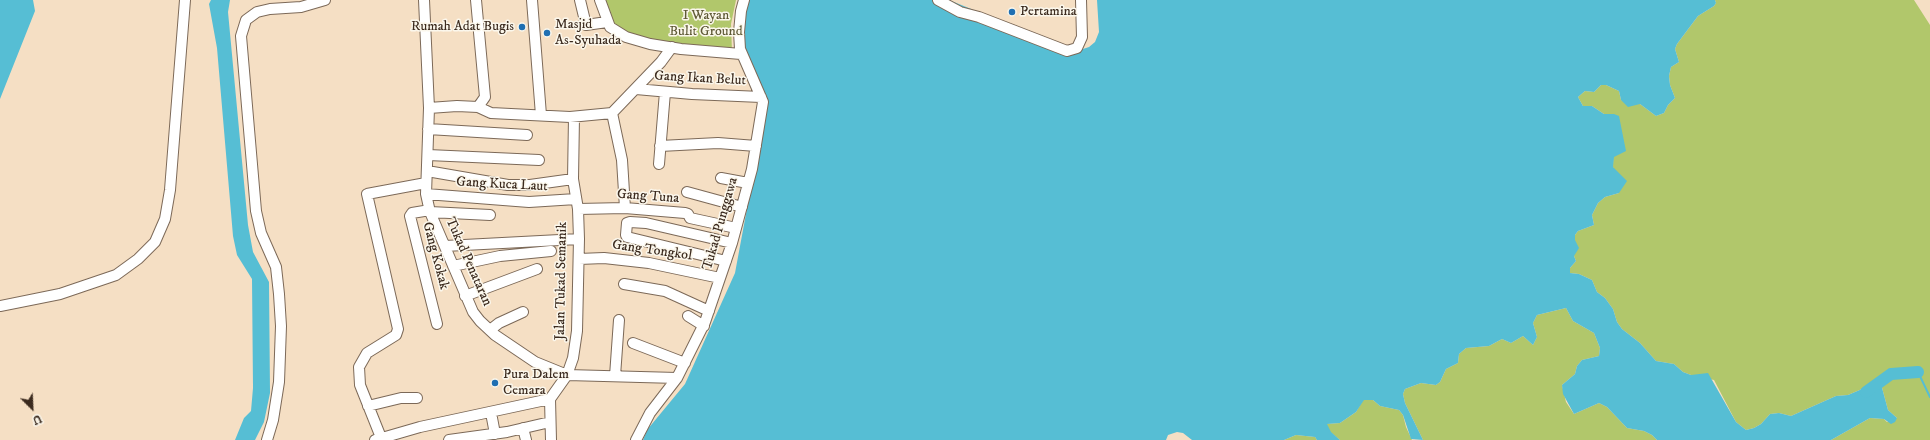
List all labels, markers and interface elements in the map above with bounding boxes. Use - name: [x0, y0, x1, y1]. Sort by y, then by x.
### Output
- place label: Pertamina: [1020, 4, 1077, 20]
- marker: Pertamina: [1007, 7, 1017, 17]
- park label: I Wayan Bulit Ground: [669, 8, 743, 40]
- place label: Masjid As-Syuhada: [555, 17, 621, 50]
- place label: Rumah Adat Bugis: [411, 19, 514, 35]
- marker: Rumah Adat Bugis: [517, 22, 527, 32]
- marker: Masjid As-Syuhada: [542, 28, 552, 38]
- street label: Gang Ikan Belut: [654, 68, 746, 90]
- street label: Gang Kuca Laut: [456, 174, 548, 196]
- street label: Tukad Punggawa: [700, 176, 742, 272]
- street label: Gang Tuna: [616, 186, 680, 208]
- street label: Tukad Penataran: [441, 215, 495, 309]
- street label: Gang Kokak: [418, 220, 452, 292]
- street label: Jalan Tukad Semanik: [553, 222, 571, 340]
- street label: Gang Tongkol: [611, 237, 693, 265]
- place label: Pura Dalem Cemara: [503, 367, 569, 400]
- marker: Pura Dalem Cemara: [490, 378, 500, 388]
- north arrow: [12, 388, 52, 428]
- text: U: [30, 411, 44, 427]

